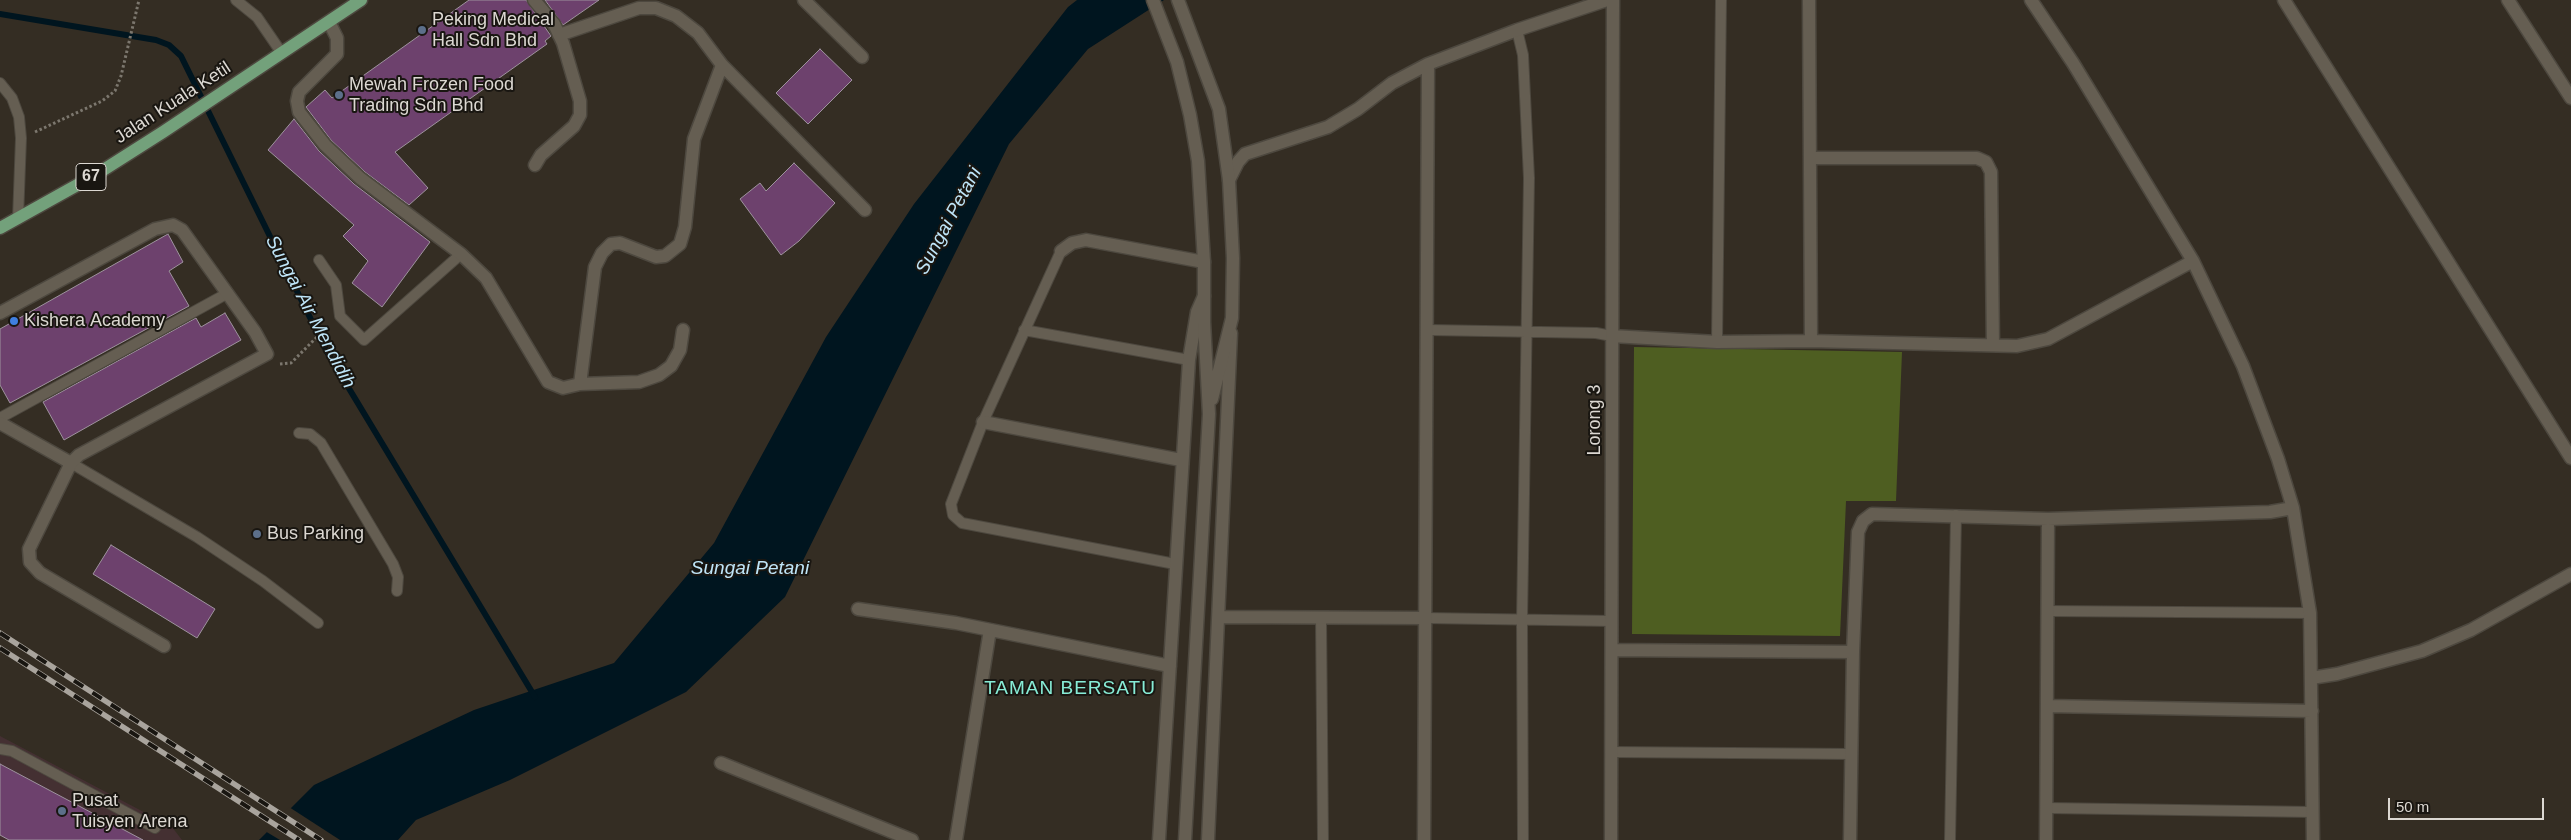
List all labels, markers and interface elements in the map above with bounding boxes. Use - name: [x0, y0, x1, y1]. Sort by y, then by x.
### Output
- place label: Peking Medical Hall Sdn Bhd: [432, 9, 554, 52]
- marker: Peking Medical Hall Sdn Bhd: [416, 24, 428, 36]
- street label: Jalan Kuala Ketil: [111, 57, 235, 149]
- place label: Mewah Frozen Food Trading Sdn Bhd: [349, 74, 514, 116]
- marker: Mewah Frozen Food Trading Sdn Bhd: [333, 89, 345, 101]
- road number: 67: [76, 163, 106, 190]
- water label: Sungai Petani: [911, 163, 987, 279]
- water label: Sungai Air Mendidih: [260, 232, 360, 392]
- place label: Kishera Academy: [24, 310, 165, 332]
- marker: Kishera Academy: [8, 315, 20, 327]
- street label: Lorong 3: [1584, 384, 1606, 456]
- place label: Bus Parking: [267, 523, 364, 545]
- marker: Bus Parking: [251, 528, 263, 540]
- water label: Sungai Petani: [691, 558, 809, 580]
- district label: TAMAN BERSATU: [983, 678, 1157, 700]
- scale bar: [2391, 788, 2547, 820]
- place label: Pusat Tuisyen Arena: [72, 790, 187, 832]
- text: 50 m: [2396, 798, 2429, 815]
- marker: Pusat Tuisyen Arena: [56, 805, 68, 817]

